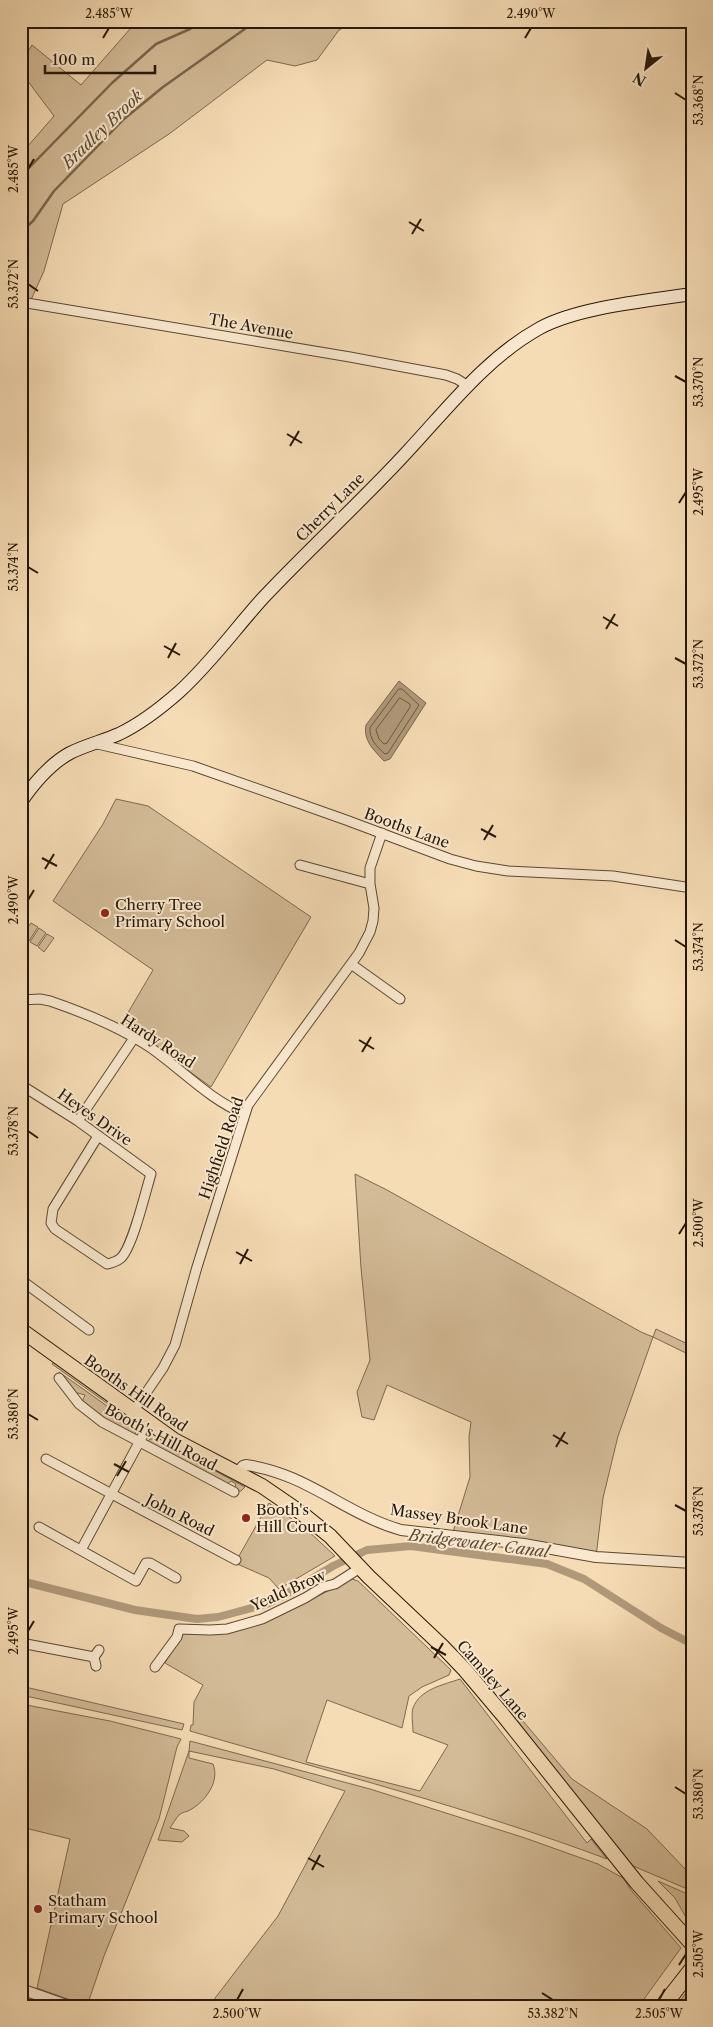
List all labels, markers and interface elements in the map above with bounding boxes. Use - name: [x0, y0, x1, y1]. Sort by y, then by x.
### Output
- text: 2.485°W: [85, 6, 134, 21]
- text: 2.490°W: [507, 6, 556, 21]
- scale bar: [45, 42, 155, 74]
- north arrow: [620, 42, 670, 92]
- text: 100 m: [52, 50, 95, 69]
- text: N: [630, 68, 649, 90]
- text: 53.368°N: [691, 74, 706, 125]
- water label: Bradley Brook: [56, 85, 147, 174]
- text: 2.485°W: [6, 144, 21, 193]
- text: 53.372°N: [6, 259, 21, 309]
- street label: The Avenue: [207, 309, 295, 343]
- text: 53.370°N: [691, 357, 706, 407]
- text: 2.495°W: [691, 467, 706, 516]
- street label: Cherry Lane: [292, 469, 368, 545]
- text: 53.374°N: [6, 542, 21, 592]
- text: 53.372°N: [691, 639, 706, 689]
- street label: Booths Lane: [362, 804, 452, 852]
- text: 2.490°W: [6, 875, 21, 924]
- place label: Cherry Tree Primary School: [115, 895, 226, 931]
- marker: Cherry Tree Primary School: [99, 907, 111, 919]
- text: 53.374°N: [691, 922, 706, 972]
- street label: Hardy Road: [117, 1010, 199, 1072]
- street label: Heyes Drive: [54, 1084, 136, 1150]
- street label: Highfield Road: [195, 1094, 247, 1202]
- text: 53.378°N: [6, 1106, 21, 1156]
- text: 2.500°W: [691, 1198, 706, 1247]
- street label: Booths Hill Road: [81, 1350, 191, 1436]
- text: 53.380°N: [6, 1388, 21, 1440]
- street label: Booth's Hill Road: [102, 1399, 220, 1475]
- text: 53.378°N: [691, 1486, 706, 1536]
- street label: John Road: [141, 1489, 217, 1540]
- place label: Booth's Hill Court: [256, 1500, 329, 1536]
- street label: Massey Brook Lane: [389, 1500, 529, 1538]
- marker: Booth's Hill Court: [240, 1512, 252, 1524]
- water label: Bridgewater Canal: [406, 1524, 552, 1562]
- street label: Yeald Brow: [246, 1565, 329, 1615]
- text: 2.495°W: [6, 1606, 21, 1655]
- street label: Camsley Lane: [453, 1636, 533, 1724]
- text: 53.380°N: [691, 1768, 706, 1820]
- place label: Statham Primary School: [48, 1891, 159, 1927]
- marker: Statham Primary School: [32, 1903, 44, 1915]
- text: 2.505°W: [691, 1929, 706, 1978]
- text: 2.500°W: [213, 2006, 262, 2021]
- text: 53.382°N: [528, 2006, 578, 2021]
- text: 2.505°W: [635, 2006, 684, 2021]

